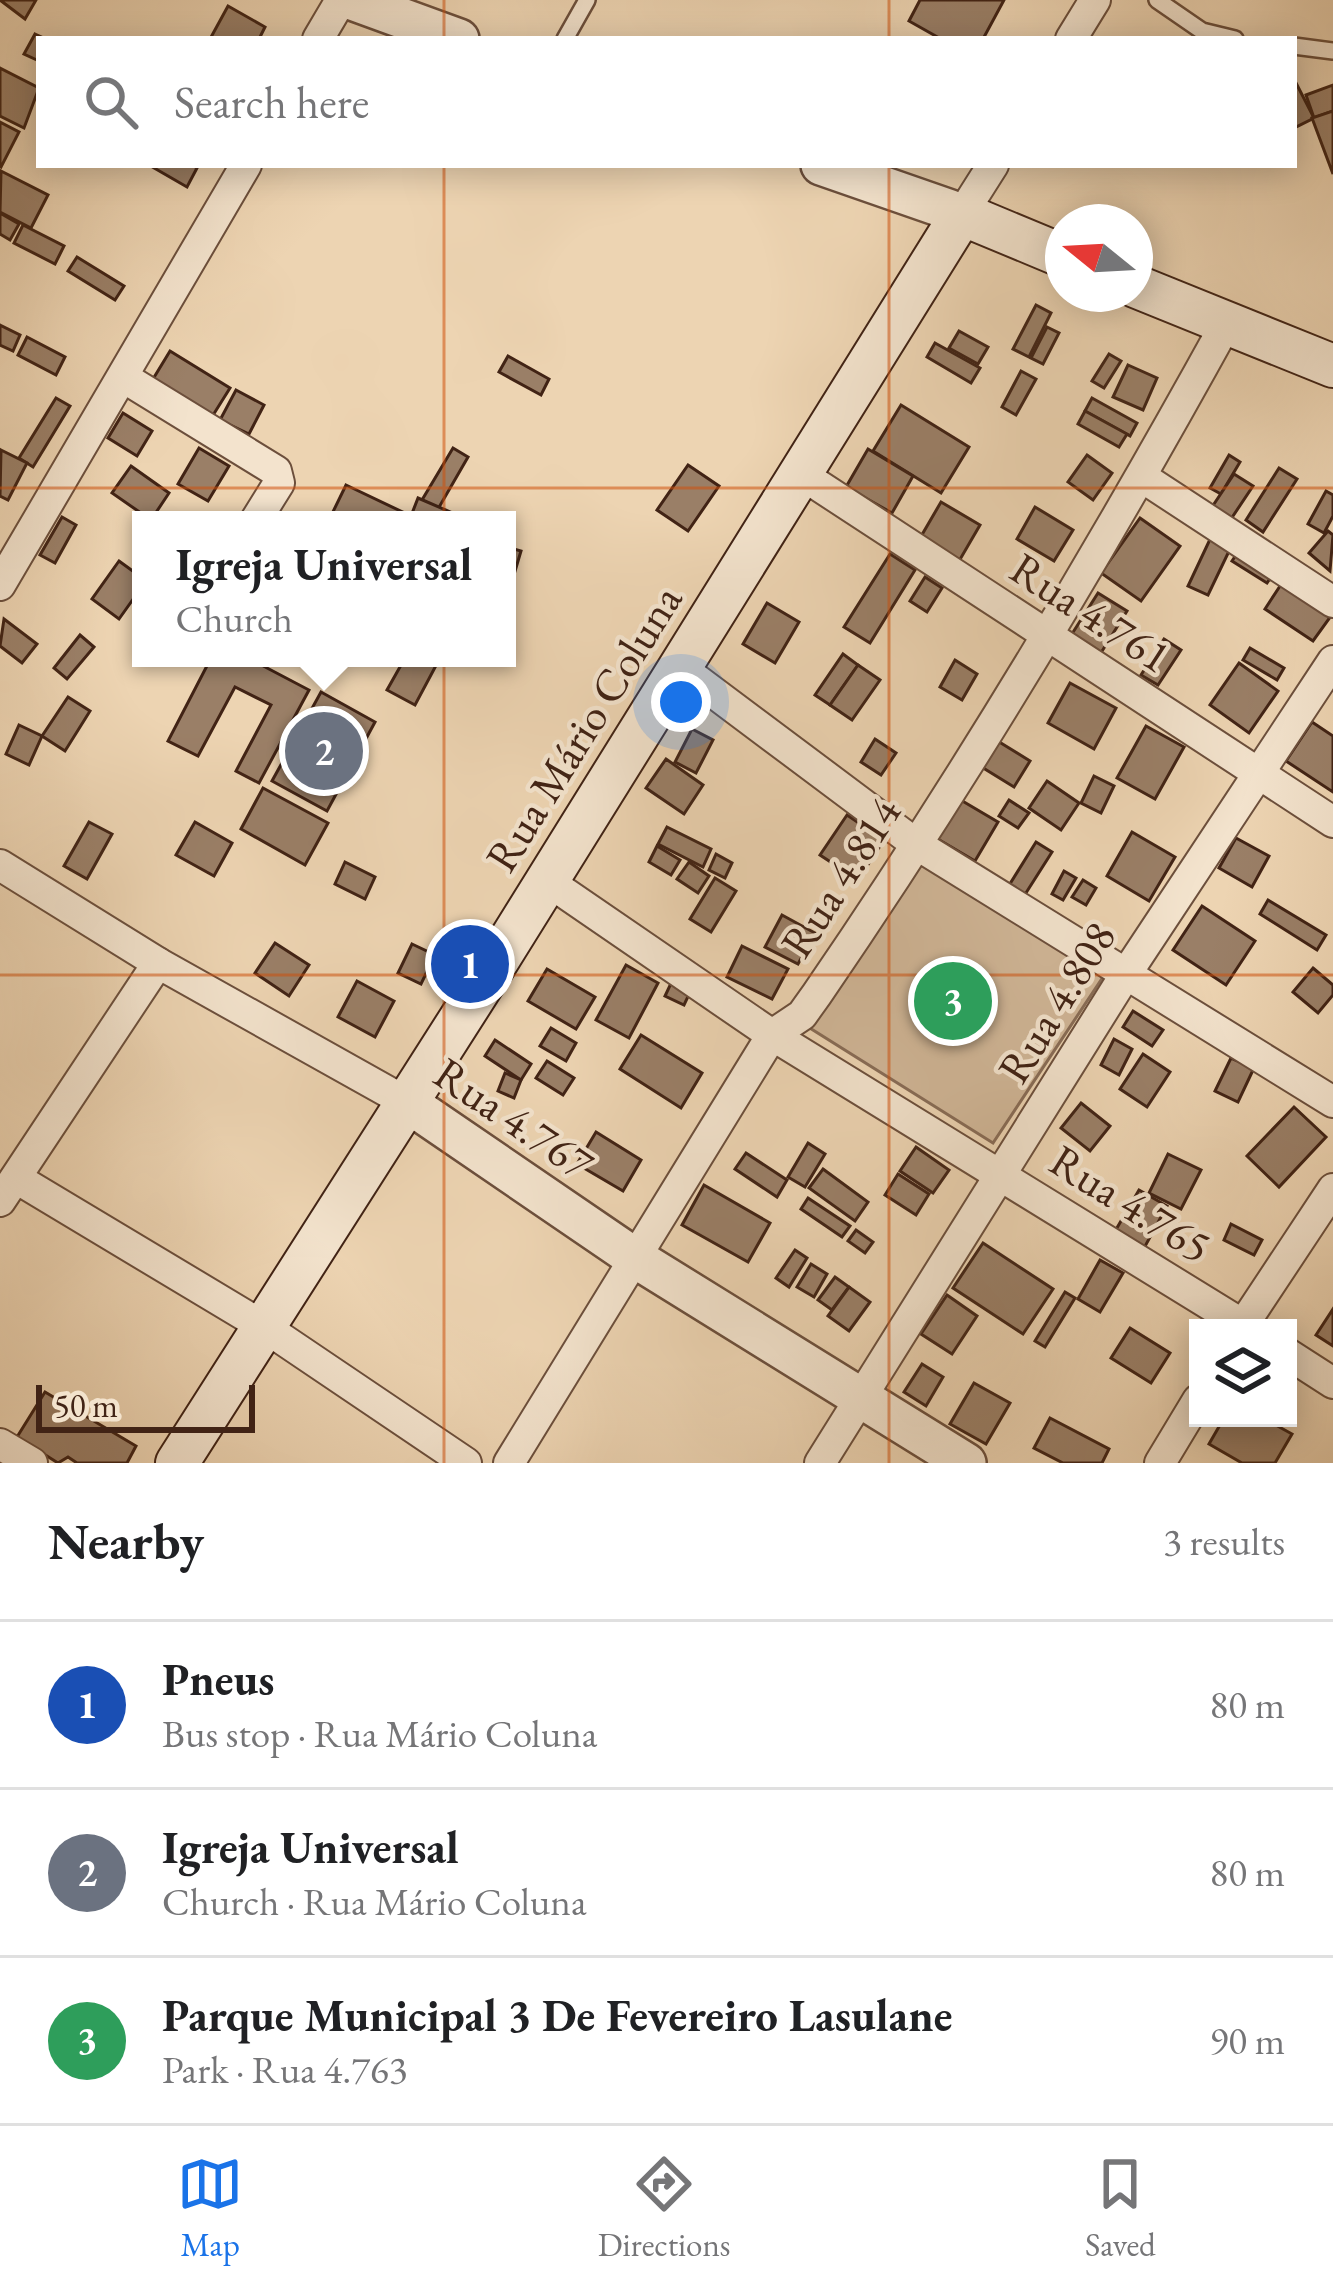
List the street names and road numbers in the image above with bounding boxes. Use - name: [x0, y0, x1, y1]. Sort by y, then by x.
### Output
- street label: Rua 4.761: [1000, 539, 1182, 685]
- street label: Rua Mário Coluna: [472, 574, 694, 882]
- street label: Rua 4.814: [767, 786, 913, 968]
- street label: Rua 4.808: [984, 911, 1128, 1093]
- street label: Rua 4.767: [423, 1044, 605, 1192]
- street label: Rua 4.765: [1040, 1131, 1222, 1275]

